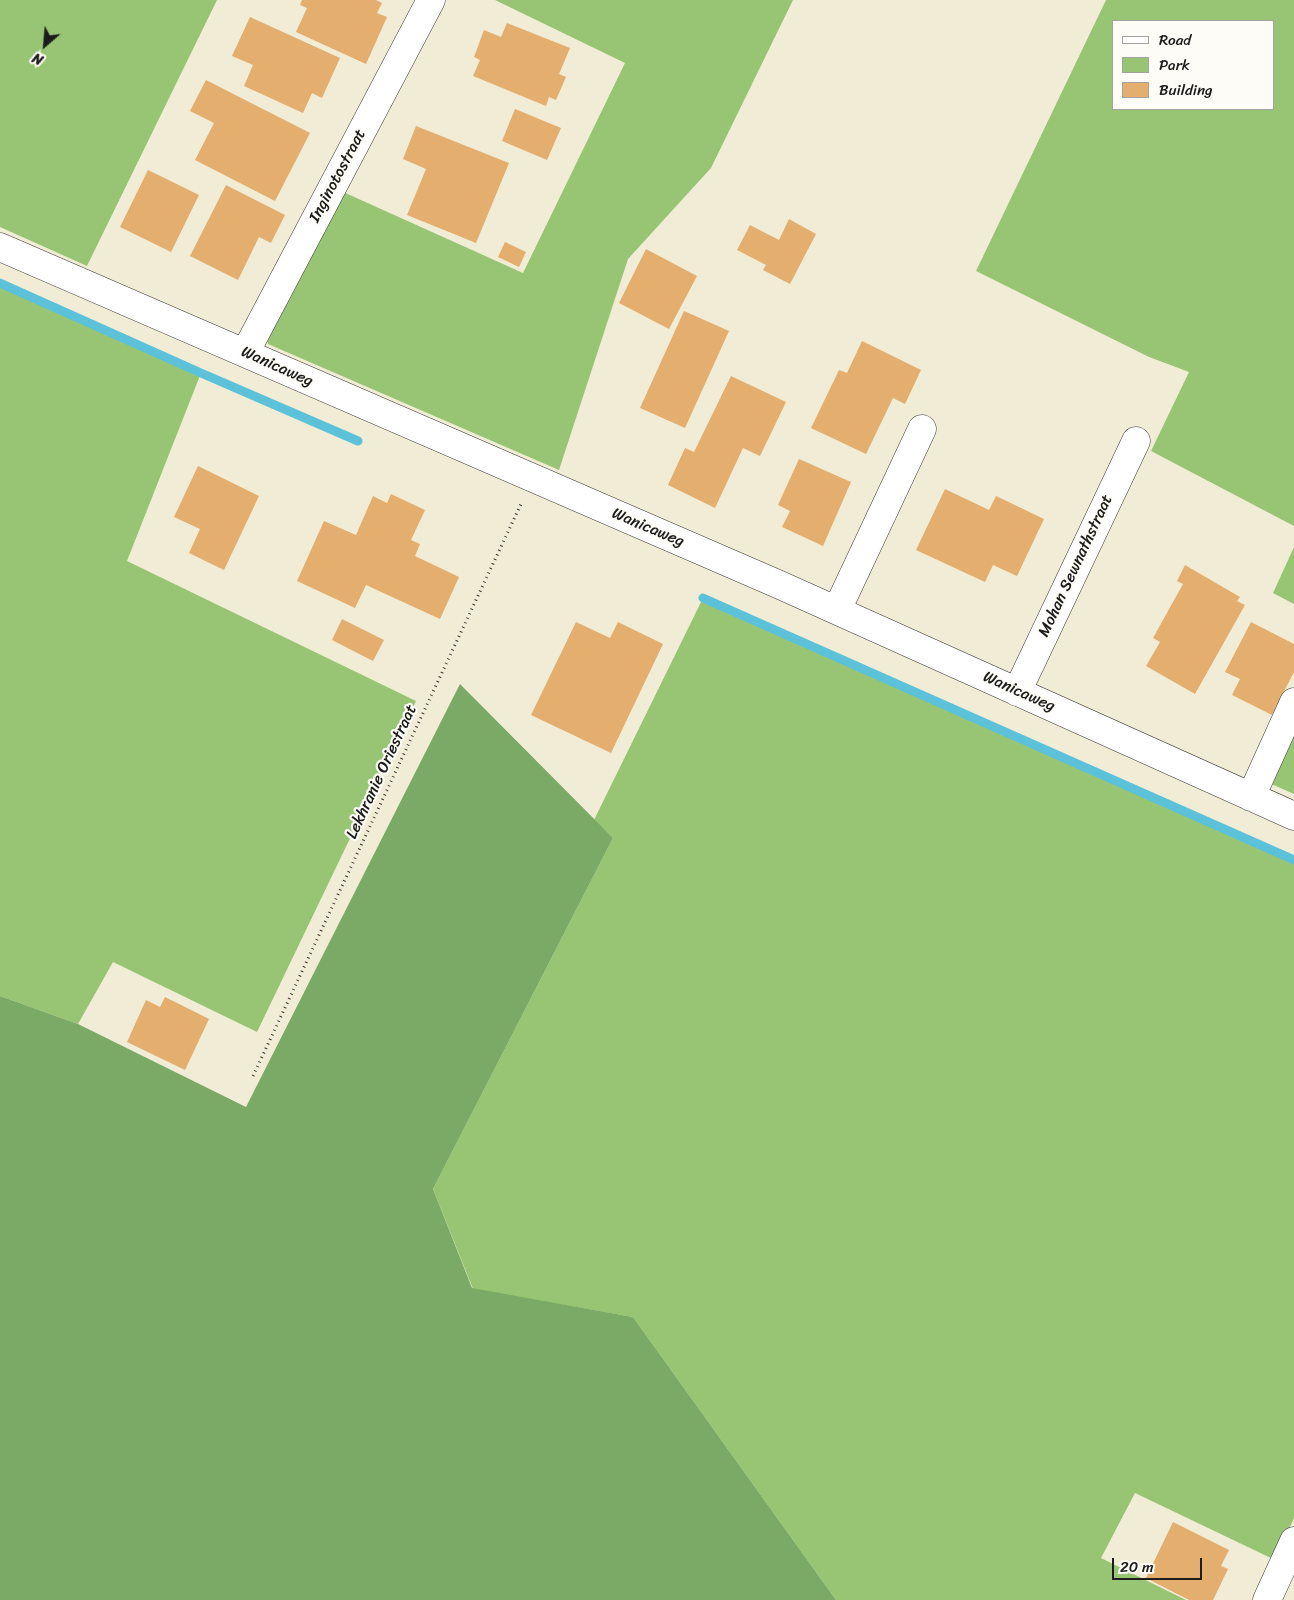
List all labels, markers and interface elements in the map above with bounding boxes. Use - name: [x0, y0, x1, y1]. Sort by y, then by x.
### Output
- north arrow: [20, 20, 70, 70]
- legend: [1112, 20, 1274, 110]
- text: Road: [1159, 27, 1191, 53]
- text: N: [28, 45, 48, 72]
- text: Park: [1159, 52, 1190, 78]
- text: Building: [1159, 77, 1213, 103]
- street label: Inginotostraat: [305, 126, 371, 226]
- street label: Wanicaweg: [238, 343, 316, 391]
- street label: Mohan Sewnathstraat: [1035, 492, 1117, 640]
- street label: Wanicaweg: [609, 504, 687, 552]
- street label: Wanicaweg: [980, 668, 1058, 716]
- street label: Lekhranie Oriestraat: [343, 702, 421, 842]
- scale bar: [1114, 1548, 1204, 1580]
- text: 20 m: [1120, 1554, 1154, 1580]

